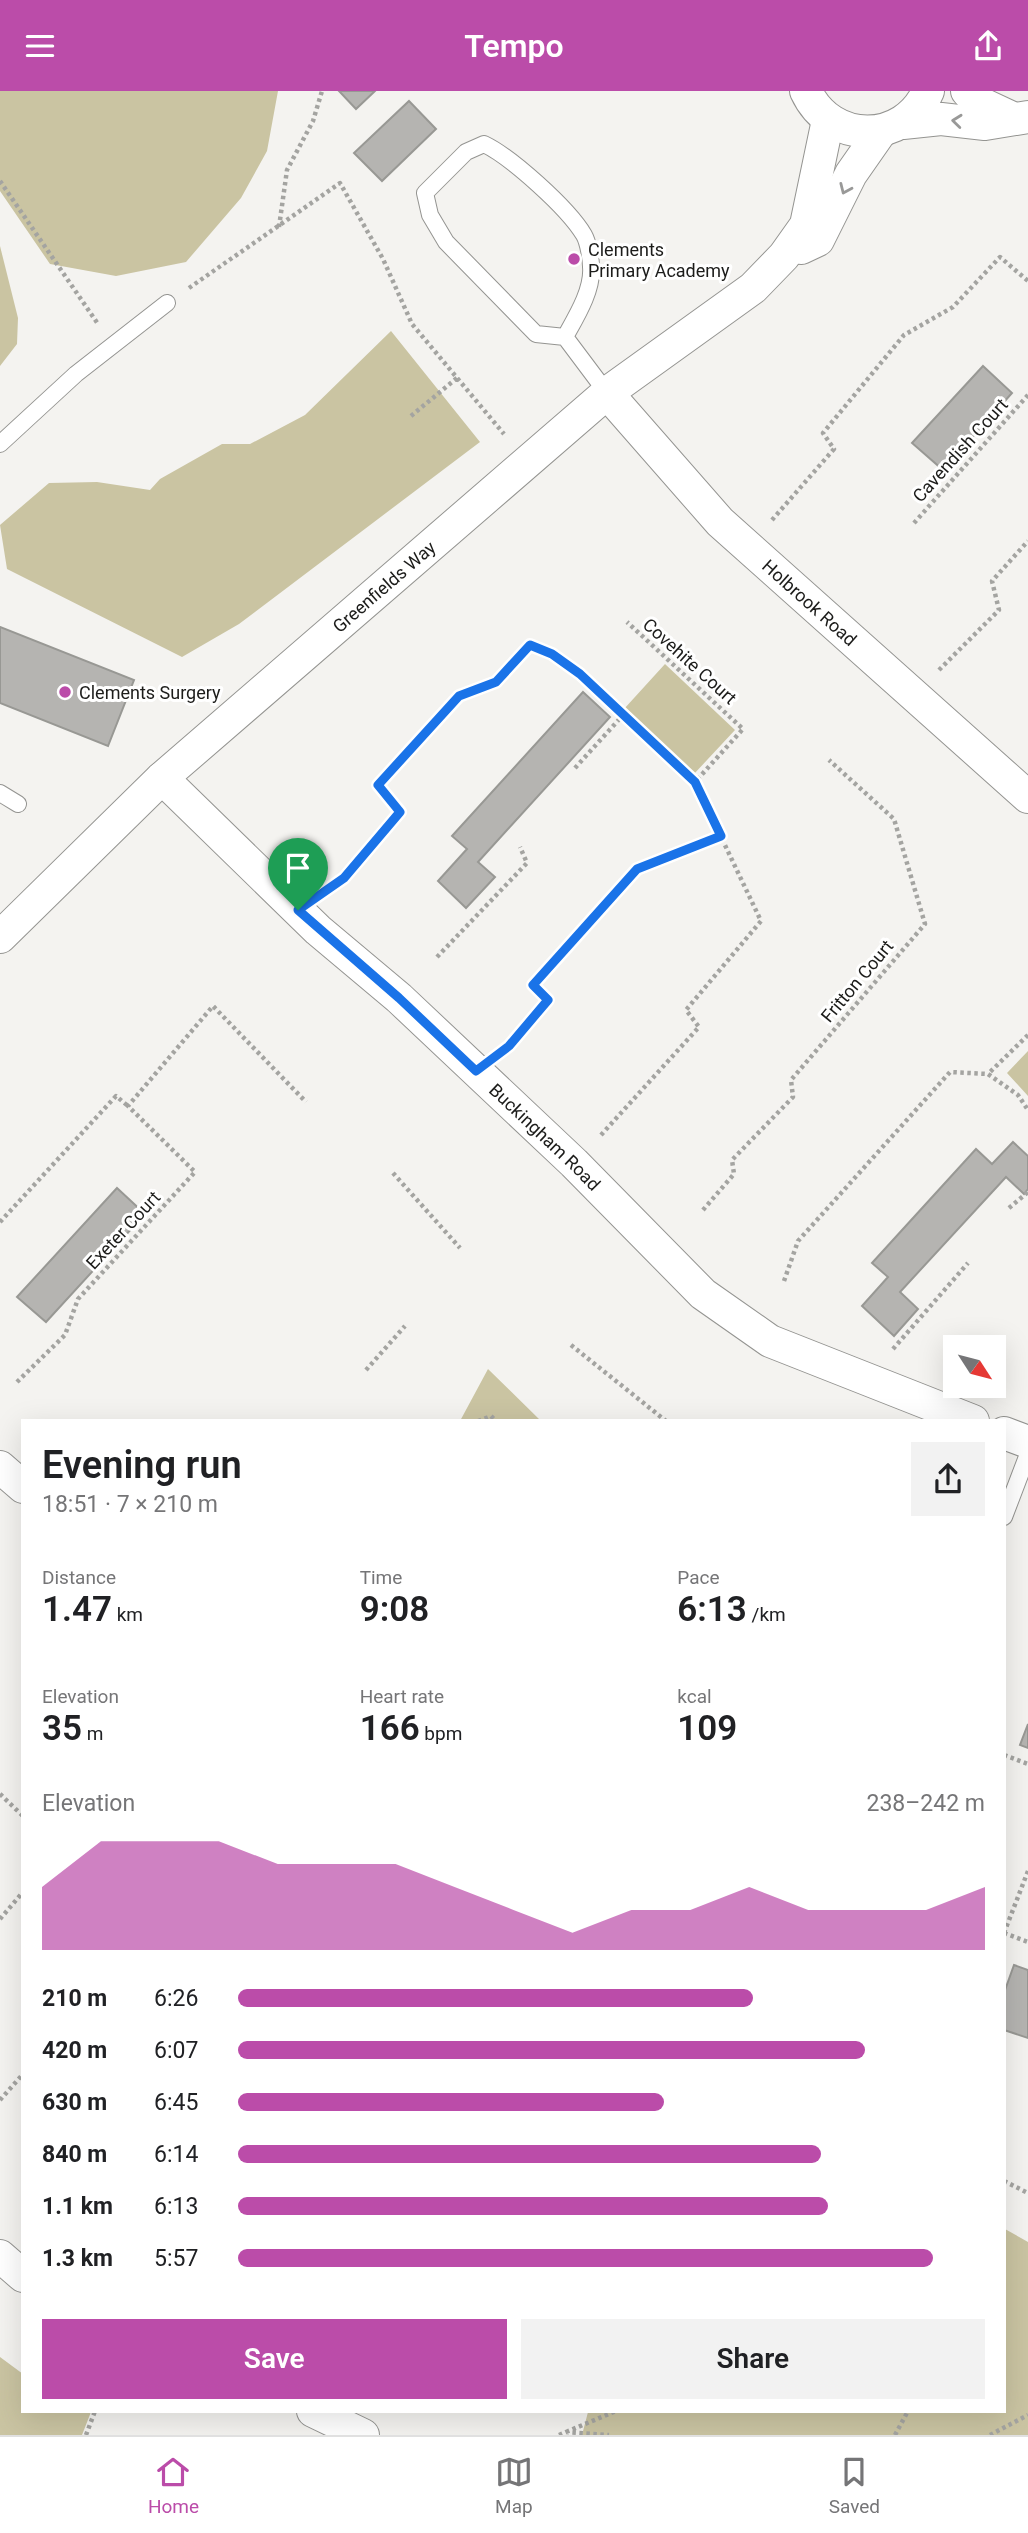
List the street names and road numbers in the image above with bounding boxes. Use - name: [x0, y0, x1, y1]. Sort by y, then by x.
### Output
- street label: Cavendish Court: [908, 394, 1012, 506]
- street label: Greenfields Way: [328, 536, 440, 636]
- street label: Holbrook Road: [759, 555, 861, 650]
- street label: Covehite Court: [639, 614, 741, 709]
- street label: Fritton Court: [817, 936, 898, 1026]
- street label: Buckingham Road: [485, 1079, 605, 1194]
- street label: Exeter Court: [82, 1187, 164, 1273]

